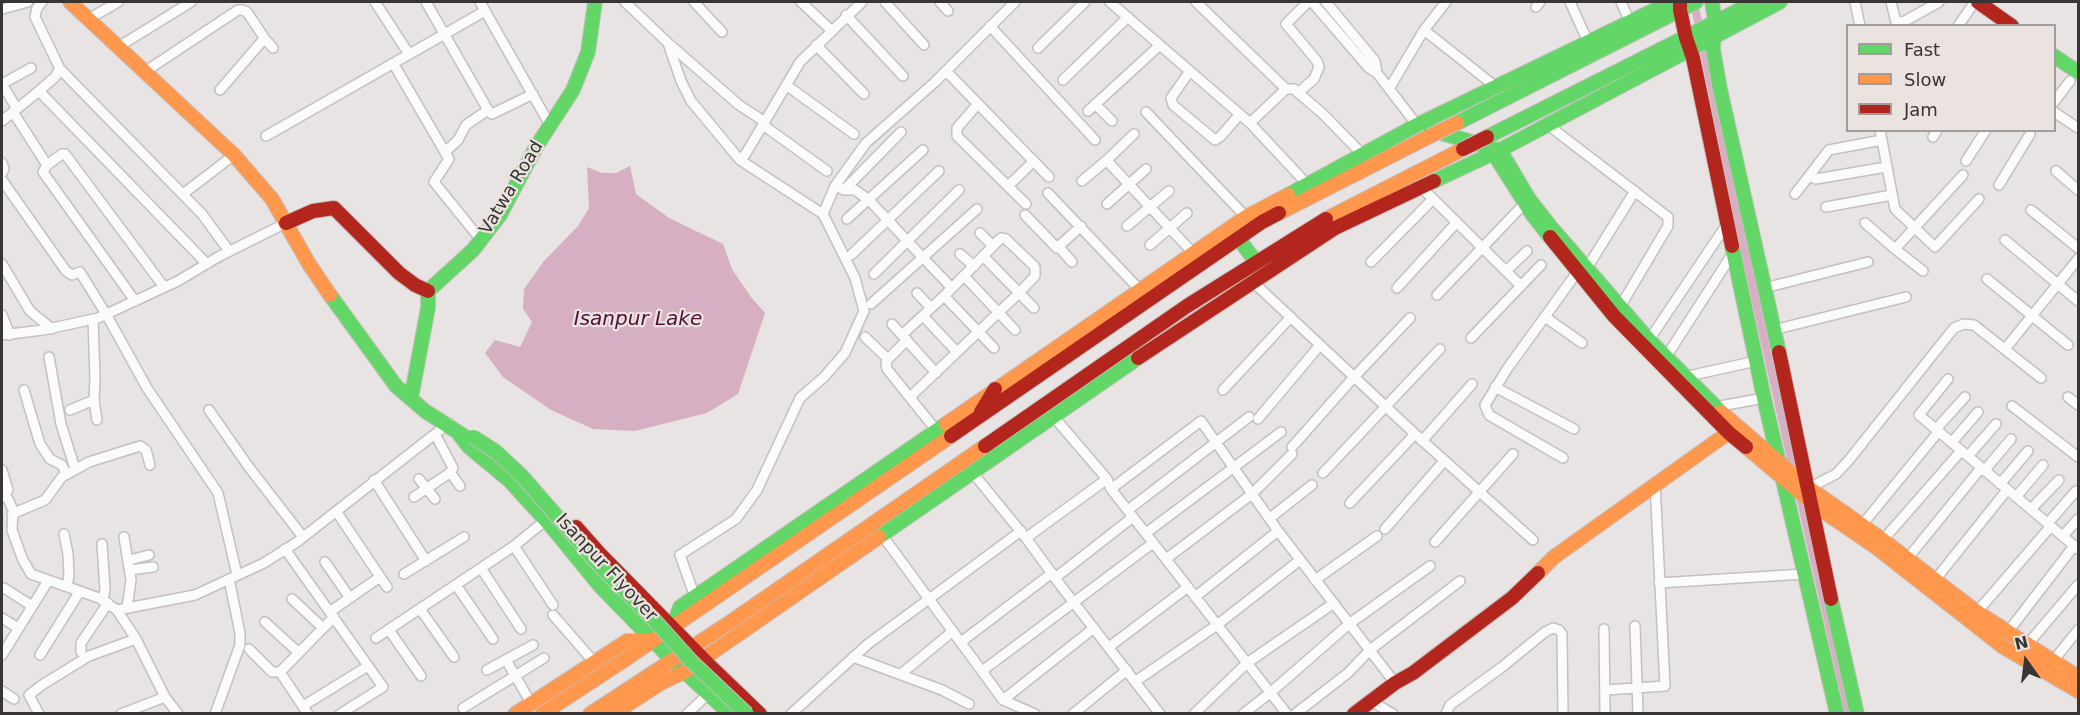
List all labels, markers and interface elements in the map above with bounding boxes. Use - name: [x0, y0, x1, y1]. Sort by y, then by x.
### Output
- legend: [1846, 24, 2056, 132]
- text: Fast: [1904, 39, 1940, 60]
- text: Slow: [1904, 69, 1946, 90]
- text: Jam: [1904, 99, 1938, 120]
- street label: Vatwa Road: [476, 137, 548, 239]
- water label: Isanpur Lake: [574, 308, 702, 332]
- street label: Isanpur Flyover: [551, 510, 661, 626]
- north arrow: [1996, 631, 2056, 691]
- text: N: [2013, 632, 2030, 654]

